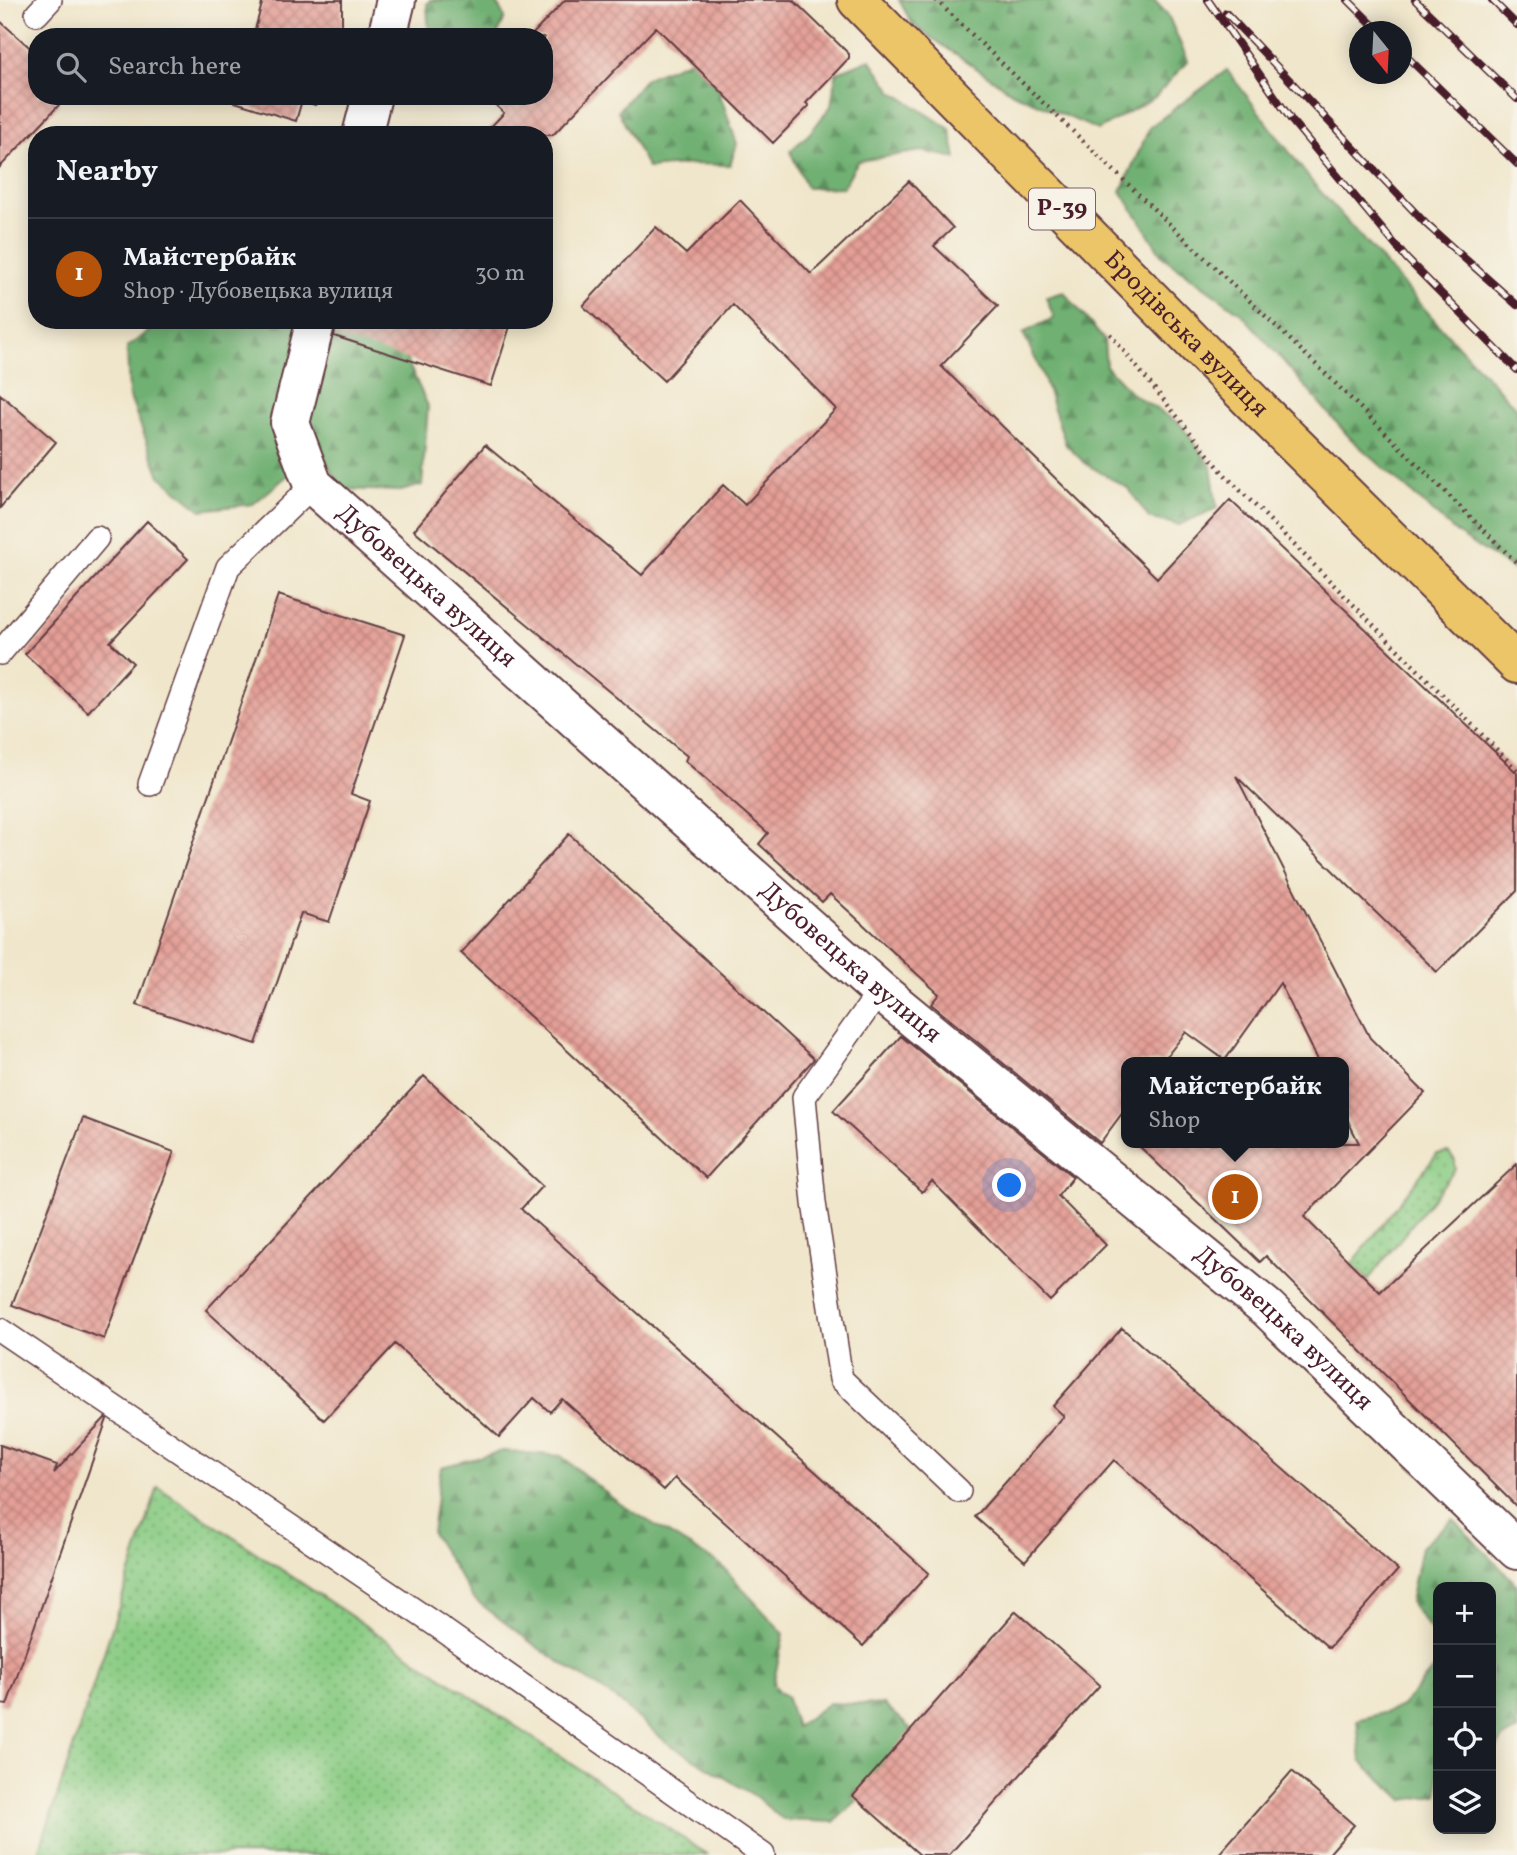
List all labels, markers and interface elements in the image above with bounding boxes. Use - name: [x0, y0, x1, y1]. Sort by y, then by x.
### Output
- north arrow: [1349, 21, 1412, 84]
- search box: [28, 28, 553, 105]
- icon: search: [52, 48, 90, 86]
- text: Search here: [108, 49, 241, 85]
- text: Nearby: [56, 151, 158, 193]
- road number: Р-39: [1029, 188, 1095, 230]
- text: Майстербайк: [123, 240, 296, 276]
- street label: Бродівська вулиця: [1095, 243, 1276, 426]
- text: 1: [74, 258, 84, 290]
- text: 30 m: [475, 258, 525, 290]
- text: Shop · Дубовецька вулиця: [123, 276, 393, 308]
- street label: Дубовецька вулиця: [328, 496, 524, 676]
- street label: Дубовецька вулиця: [751, 873, 949, 1052]
- popup: [1121, 1057, 1349, 1148]
- text: Майстербайк: [1148, 1069, 1322, 1105]
- text: Shop: [1148, 1105, 1200, 1137]
- your location: [992, 1168, 1026, 1202]
- pin: 1: [1212, 1171, 1258, 1223]
- street label: Дубовецька вулиця: [1186, 1237, 1381, 1419]
- map controls: [1433, 1582, 1496, 1834]
- button: +: [1433, 1582, 1496, 1645]
- button: −: [1433, 1645, 1496, 1708]
- button: locate: [1433, 1708, 1496, 1771]
- button: layers: [1433, 1771, 1496, 1834]

